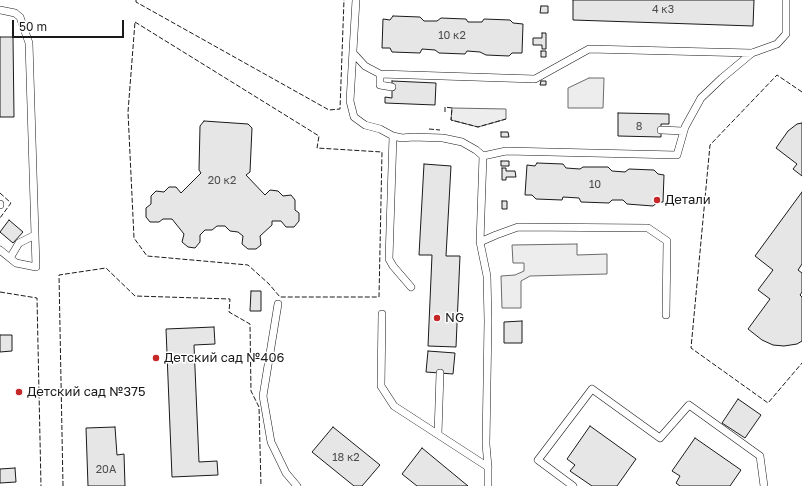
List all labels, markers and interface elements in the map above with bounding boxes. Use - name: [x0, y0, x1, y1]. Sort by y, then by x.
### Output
- house number: 4 к3: [652, 3, 674, 17]
- scale bar: [14, 12, 126, 38]
- text: 50 m: [19, 19, 47, 34]
- house number: 10 к2: [438, 29, 466, 43]
- house number: 8: [636, 120, 642, 134]
- house number: 20 к2: [208, 174, 236, 188]
- house number: 10: [589, 178, 601, 192]
- place label: Детали: [665, 192, 711, 208]
- marker: Детали: [652, 195, 662, 205]
- place label: NG: [445, 310, 464, 326]
- marker: NG: [432, 313, 442, 323]
- place label: Детский сад №406: [164, 350, 284, 366]
- marker: Детский сад №406: [151, 353, 161, 363]
- place label: Детский сад №375: [27, 384, 145, 400]
- marker: Детский сад №375: [14, 387, 24, 397]
- house number: 18 к2: [332, 451, 360, 465]
- house number: 20А: [96, 463, 116, 477]

